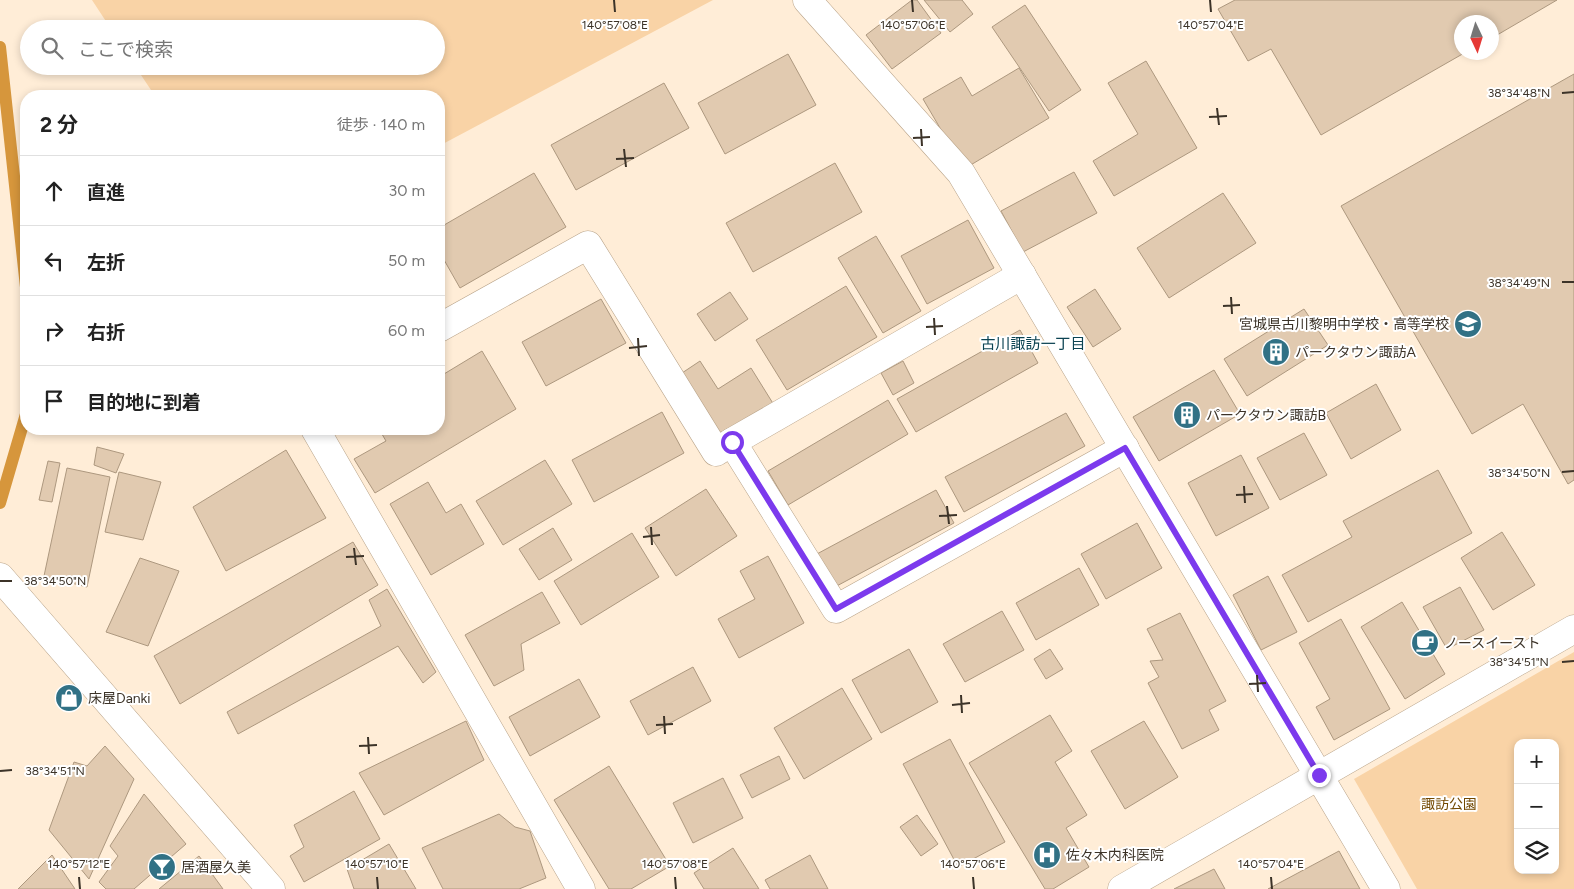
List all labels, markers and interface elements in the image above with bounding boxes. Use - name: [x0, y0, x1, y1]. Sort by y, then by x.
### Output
- north arrow: [1454, 15, 1499, 60]
- text: 140°57'08"E: [582, 18, 648, 32]
- text: 140°57'06"E: [880, 18, 946, 32]
- text: 140°57'04"E: [1178, 18, 1244, 32]
- search box: [20, 20, 445, 75]
- icon: search: [38, 34, 66, 62]
- text: ここで検索: [78, 38, 173, 61]
- text: 38°34'48"N: [1488, 86, 1550, 100]
- text: 2 分: [40, 112, 78, 137]
- text: 徒歩 · 140 m: [337, 115, 425, 134]
- icon: ahead: [40, 177, 68, 205]
- text: 直進: [87, 181, 125, 204]
- text: 30 m: [388, 181, 425, 200]
- icon: left: [40, 247, 68, 275]
- text: 左折: [87, 251, 125, 274]
- text: 50 m: [388, 251, 425, 270]
- text: 38°34'49"N: [1488, 276, 1550, 290]
- school or university icon: 宮城県古川黎明中学校・高等学校: [1453, 309, 1483, 339]
- place label: 宮城県古川黎明中学校・高等学校: [1239, 316, 1449, 333]
- icon: right: [40, 317, 68, 345]
- text: 右折: [87, 321, 125, 344]
- text: 60 m: [388, 321, 425, 340]
- district label: 古川諏訪一丁目: [980, 335, 1086, 353]
- building icon: パークタウン諏訪A: [1261, 337, 1291, 367]
- place label: パークタウン諏訪A: [1295, 344, 1416, 361]
- icon: arrive: [40, 387, 68, 415]
- text: 目的地に到着: [87, 391, 201, 414]
- building icon: パークタウン諏訪B: [1172, 400, 1202, 430]
- place label: パークタウン諏訪B: [1206, 407, 1326, 424]
- route start: [721, 431, 744, 454]
- text: 38°34'50"N: [1488, 466, 1550, 480]
- text: 38°34'50"N: [24, 574, 86, 588]
- cafe icon: ノースイースト: [1410, 628, 1440, 658]
- place label: ノースイースト: [1444, 635, 1541, 652]
- text: 38°34'51"N: [1489, 655, 1549, 669]
- shop icon: 床屋Danki: [54, 683, 84, 713]
- place label: 床屋Danki: [88, 690, 151, 707]
- map controls: [1514, 739, 1559, 874]
- button: +: [1514, 739, 1559, 784]
- text: 38°34'51"N: [25, 764, 85, 778]
- route end: [1308, 764, 1331, 787]
- button: −: [1514, 784, 1559, 829]
- park label: 諏訪公園: [1421, 796, 1477, 813]
- button: layers: [1514, 829, 1559, 874]
- hospital icon: 佐々木内科医院: [1032, 840, 1062, 870]
- place label: 佐々木内科医院: [1066, 847, 1164, 864]
- bar icon: 居酒屋久美: [147, 852, 177, 882]
- text: 140°57'12"E: [48, 857, 110, 871]
- text: 140°57'10"E: [345, 857, 409, 871]
- text: 140°57'08"E: [642, 857, 708, 871]
- text: 140°57'06"E: [940, 857, 1006, 871]
- text: 140°57'04"E: [1238, 857, 1304, 871]
- place label: 居酒屋久美: [181, 859, 251, 876]

